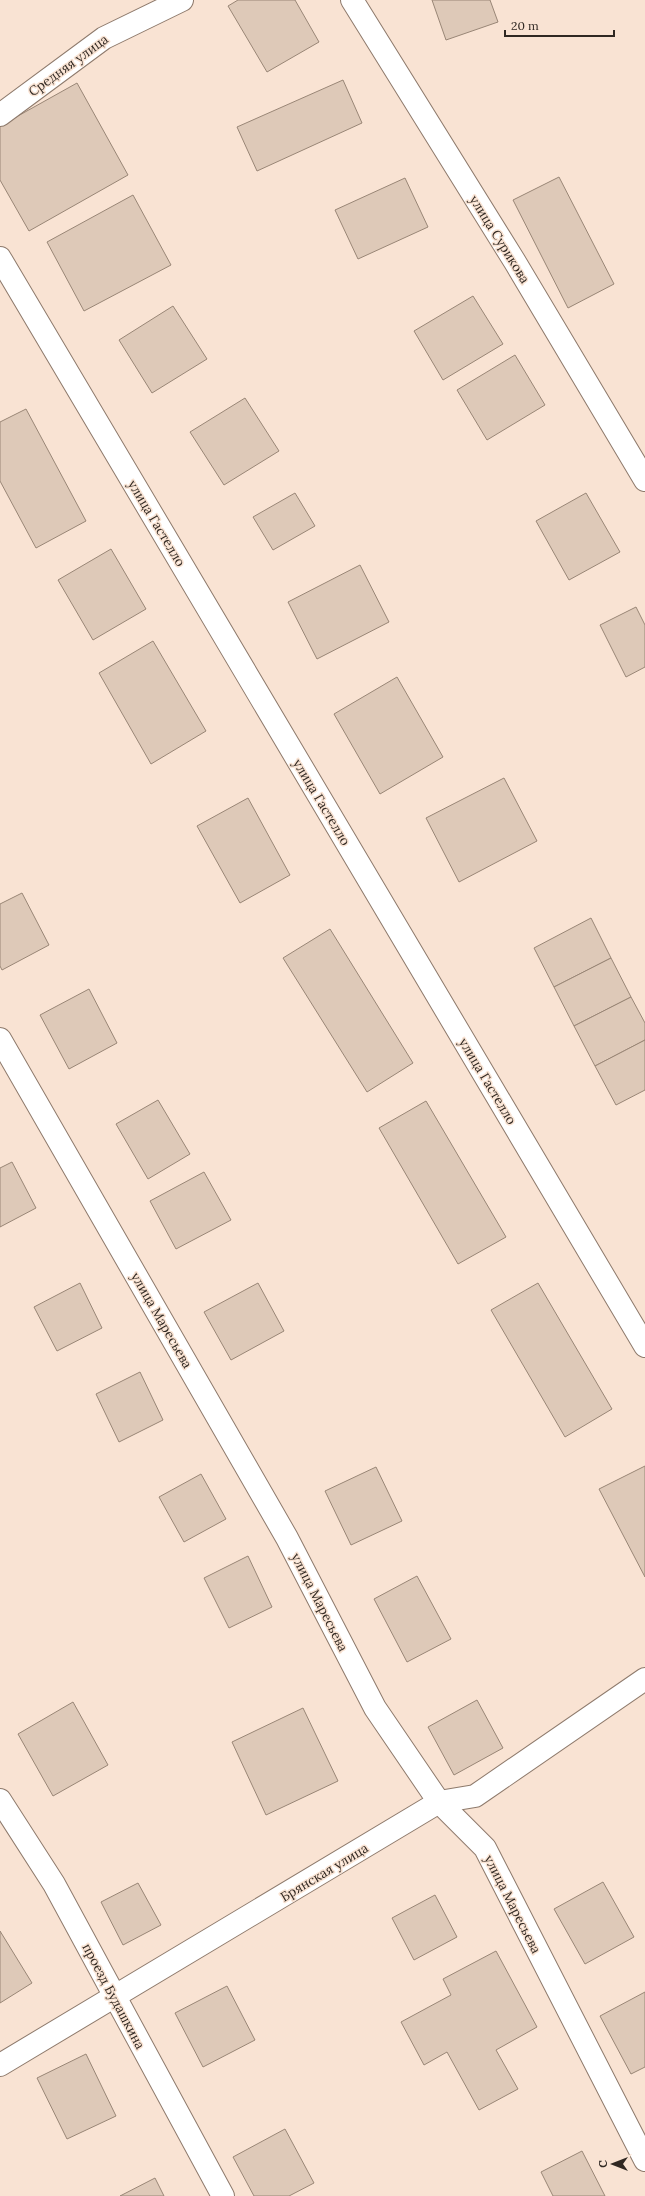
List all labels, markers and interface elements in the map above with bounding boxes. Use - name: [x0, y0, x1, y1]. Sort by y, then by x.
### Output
- scale bar: [505, 12, 614, 38]
- text: 20 m: [511, 18, 539, 33]
- street label: Средняя улица: [25, 31, 112, 100]
- street label: улица Сурикова: [466, 192, 534, 287]
- street label: улица Гастелло: [124, 477, 189, 570]
- street label: улица Гастелло: [289, 756, 354, 849]
- street label: улица Гастелло: [455, 1035, 520, 1128]
- street label: улица Маресьева: [127, 1269, 196, 1372]
- street label: улица Маресьева: [287, 1550, 352, 1655]
- street label: Брянская улица: [277, 1839, 372, 1905]
- street label: улица Маресьева: [480, 1852, 545, 1957]
- street label: проезд Будашкина: [78, 1940, 149, 2052]
- north arrow: [593, 2144, 633, 2184]
- text: С: [596, 2160, 610, 2168]

